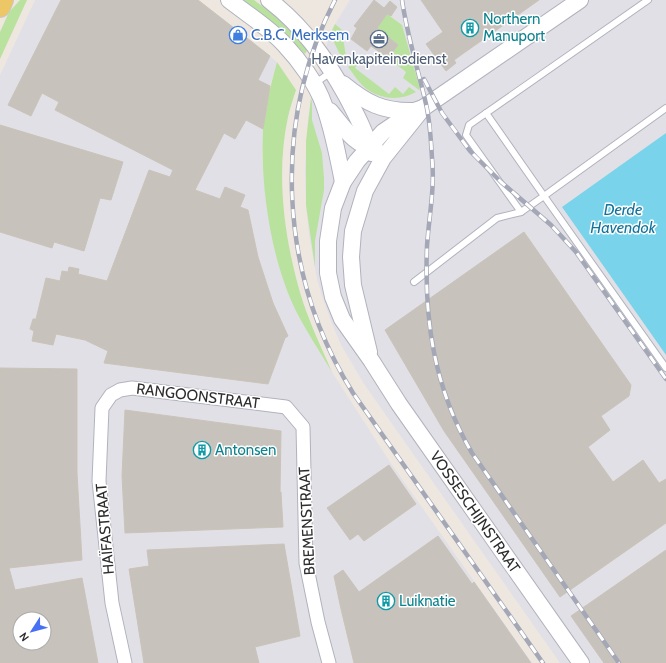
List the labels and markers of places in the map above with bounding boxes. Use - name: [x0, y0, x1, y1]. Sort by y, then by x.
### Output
- place label: Northern Manuport: [483, 10, 545, 45]
- building icon: Northern Manuport: [460, 18, 480, 38]
- shop icon: C.B.C. Merksem: [228, 25, 248, 45]
- place label: C.B.C. Merksem: [251, 26, 349, 44]
- office icon: Havenkapiteinsdienst: [369, 29, 389, 49]
- place label: Havenkapiteinsdienst: [311, 50, 447, 68]
- building icon: Antonsen: [192, 440, 212, 460]
- place label: Antonsen: [215, 441, 276, 459]
- building icon: Luiknatie: [376, 591, 396, 611]
- place label: Luiknatie: [399, 592, 456, 610]

